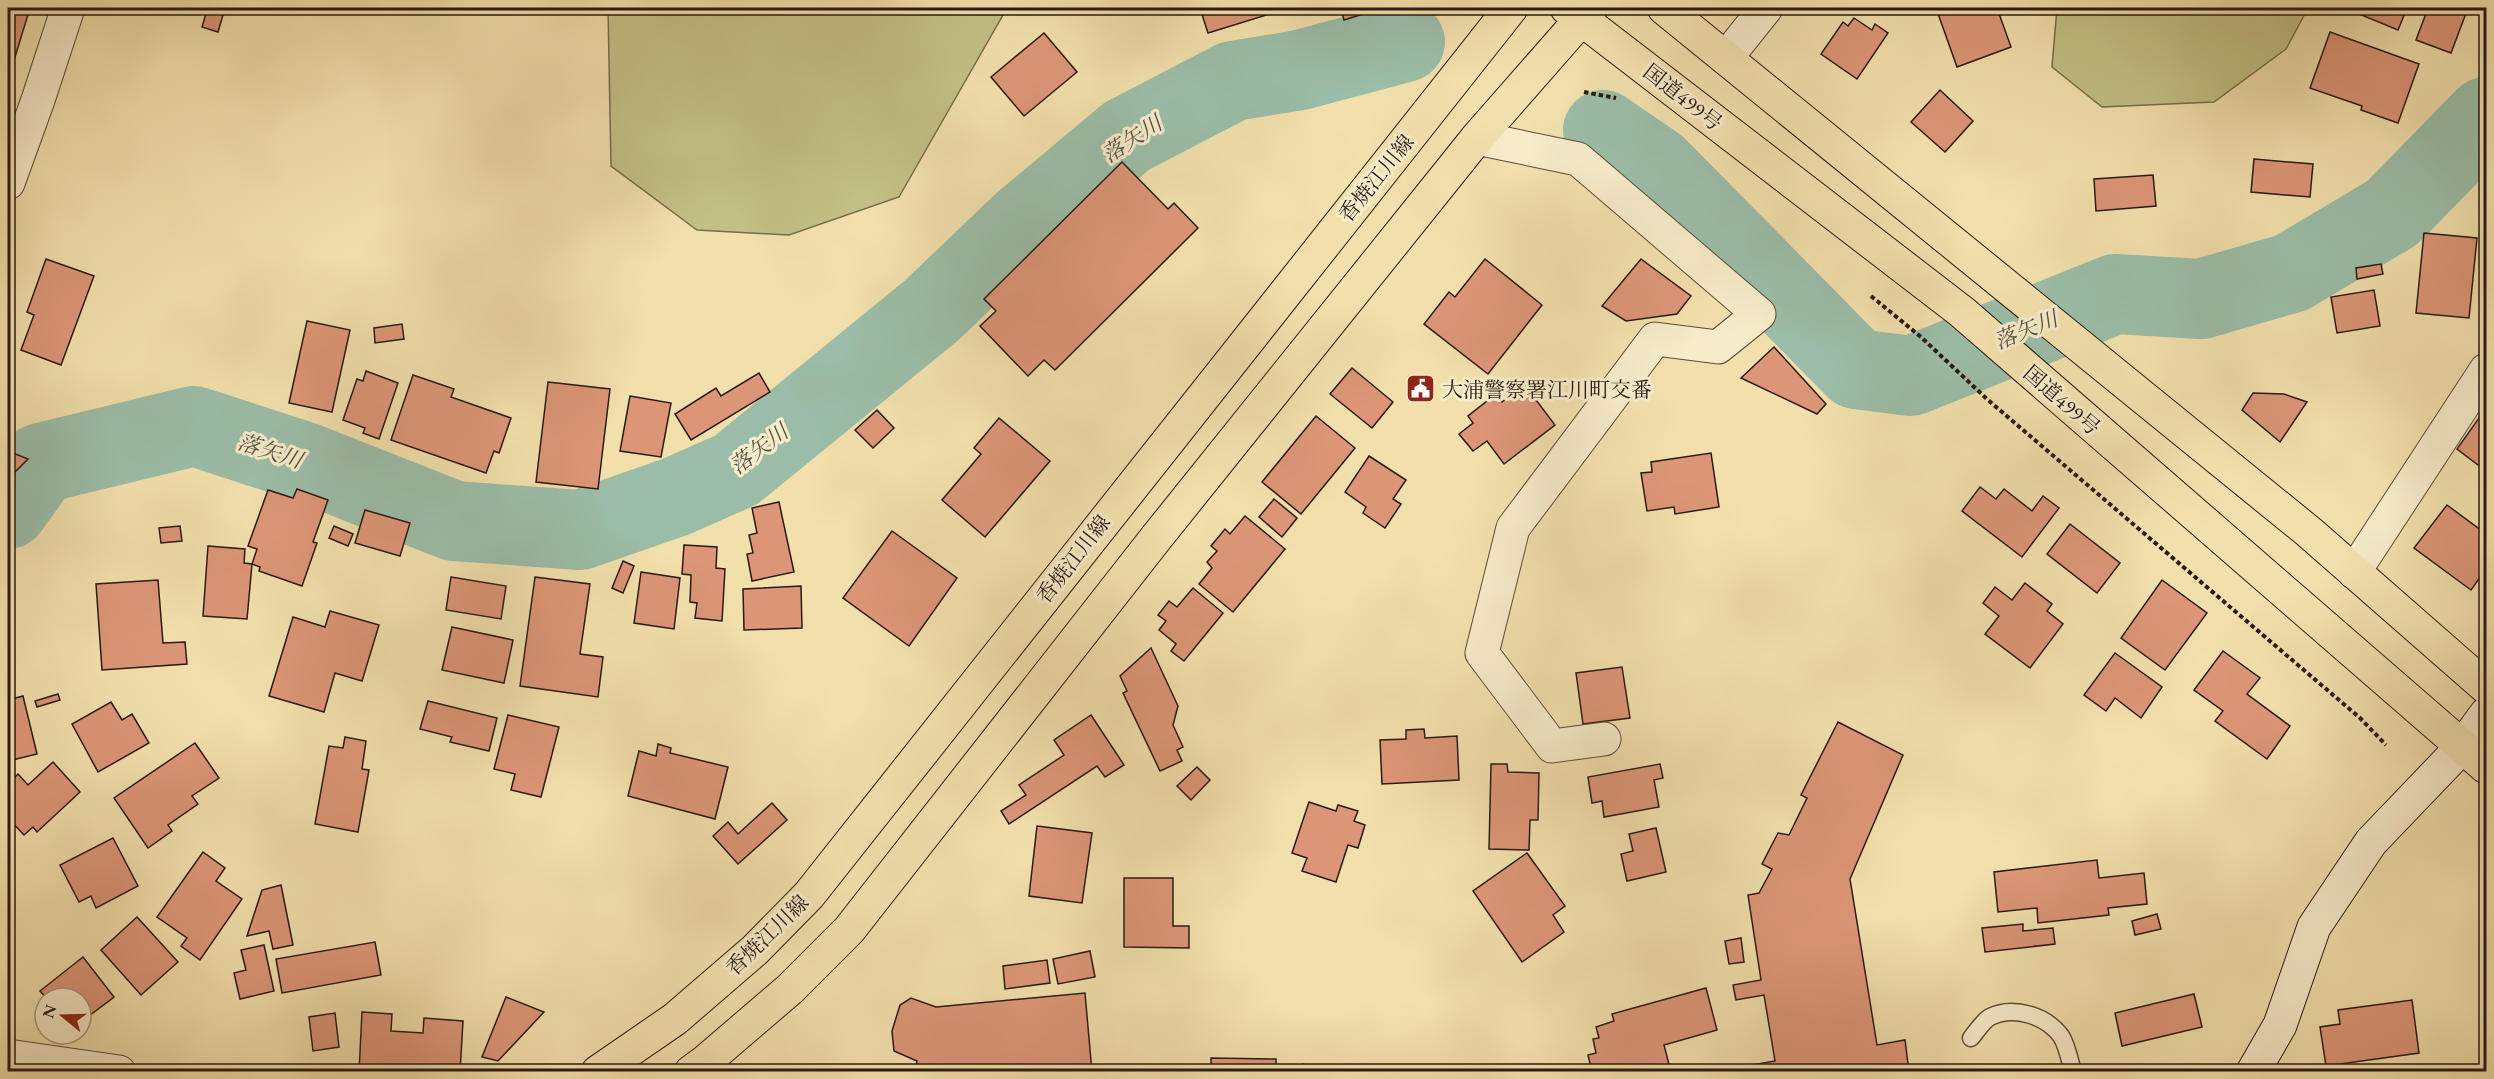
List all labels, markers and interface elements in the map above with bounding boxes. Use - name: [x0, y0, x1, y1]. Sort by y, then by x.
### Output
- street label: 国道499号: [1638, 58, 1728, 136]
- water label: 落矢川: [1096, 108, 1169, 169]
- street label: 香焼江川線: [1332, 129, 1420, 227]
- water label: 落矢川: [1990, 303, 2064, 356]
- street label: 国道499号: [2018, 359, 2106, 441]
- public building icon: 大浦警察署江川町交番: [1405, 373, 1437, 405]
- place label: 大浦警察署江川町交番: [1442, 376, 1652, 403]
- water label: 落矢川: [724, 416, 796, 480]
- water label: 落矢川: [234, 427, 308, 476]
- street label: 香焼江川線: [1030, 509, 1116, 609]
- street label: 香焼江川線: [720, 889, 814, 981]
- north arrow: [33, 986, 93, 1046]
- text: N: [37, 1002, 61, 1021]

